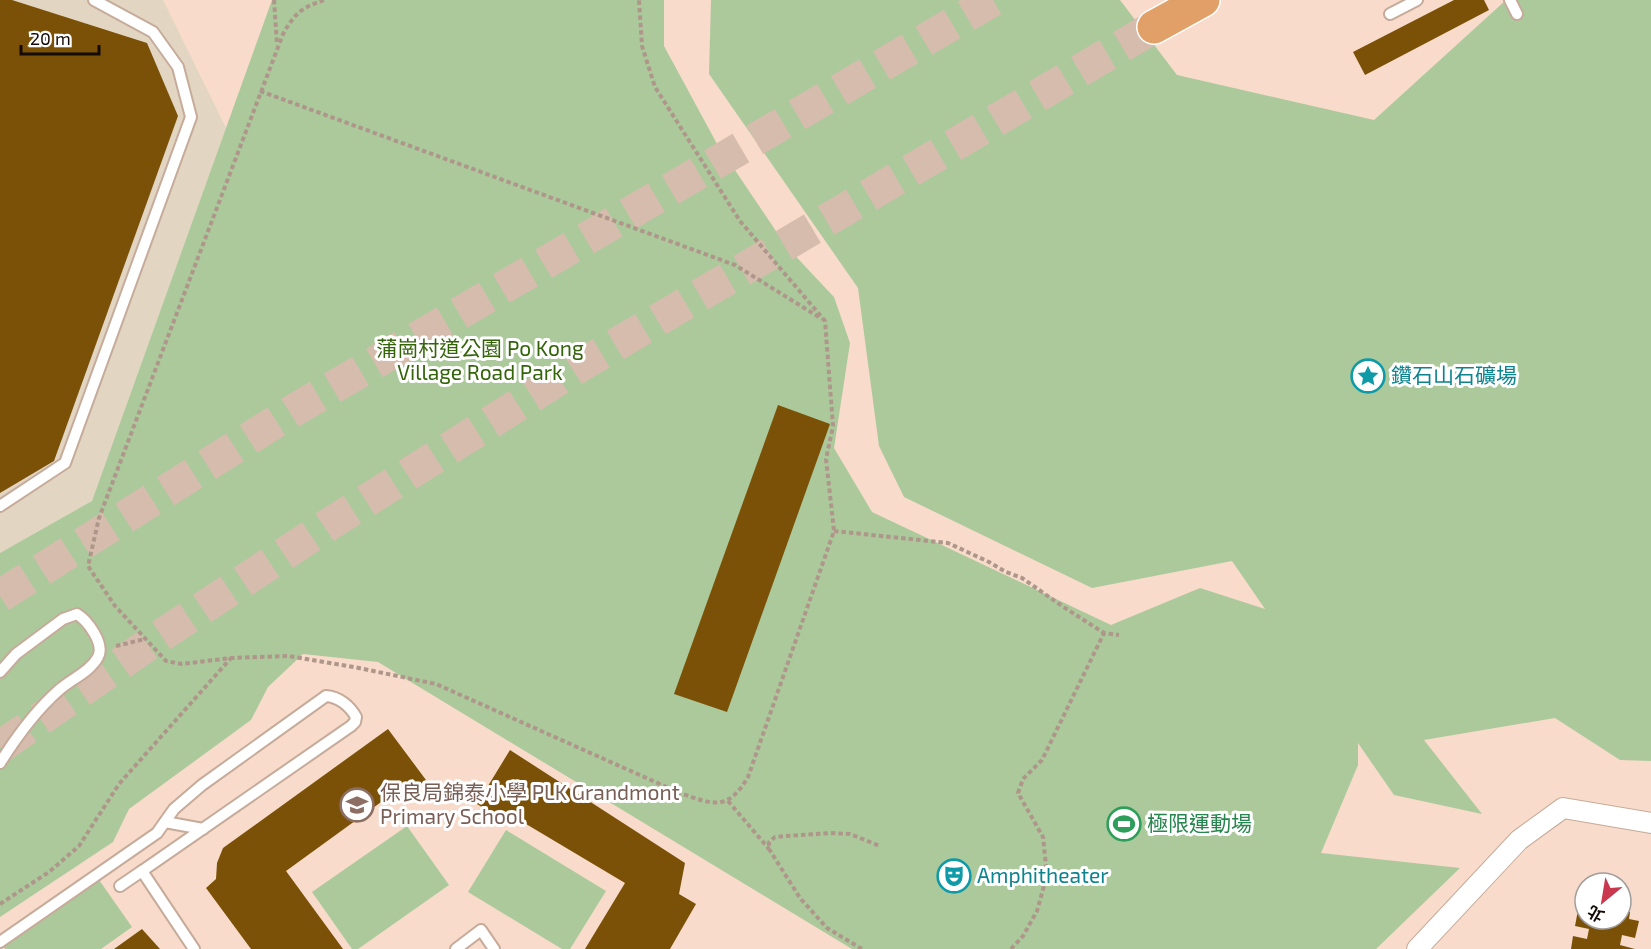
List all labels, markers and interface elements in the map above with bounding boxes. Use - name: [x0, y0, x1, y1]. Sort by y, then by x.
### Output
- scale bar: [21, 18, 99, 56]
- text: 20 m: [30, 27, 71, 49]
- park label: 蒲崗村道公園 Po Kong Village Road Park: [376, 335, 584, 384]
- place icon: 鑽石山石礦場: [1350, 358, 1386, 394]
- place label: 鑽石山石礦場: [1391, 362, 1517, 387]
- place label: 保良局錦泰小學 PLK Grandmont Primary School: [380, 779, 680, 828]
- school or university icon: 保良局錦泰小學 PLK Grandmont Primary School: [339, 787, 375, 823]
- sports icon: 極限運動場: [1106, 806, 1142, 842]
- place label: 極限運動場: [1147, 810, 1252, 835]
- theatre icon: Amphitheater: [936, 858, 972, 894]
- place label: Amphitheater: [977, 862, 1109, 887]
- north arrow: [1573, 871, 1633, 931]
- text: 北: [1584, 902, 1607, 927]

